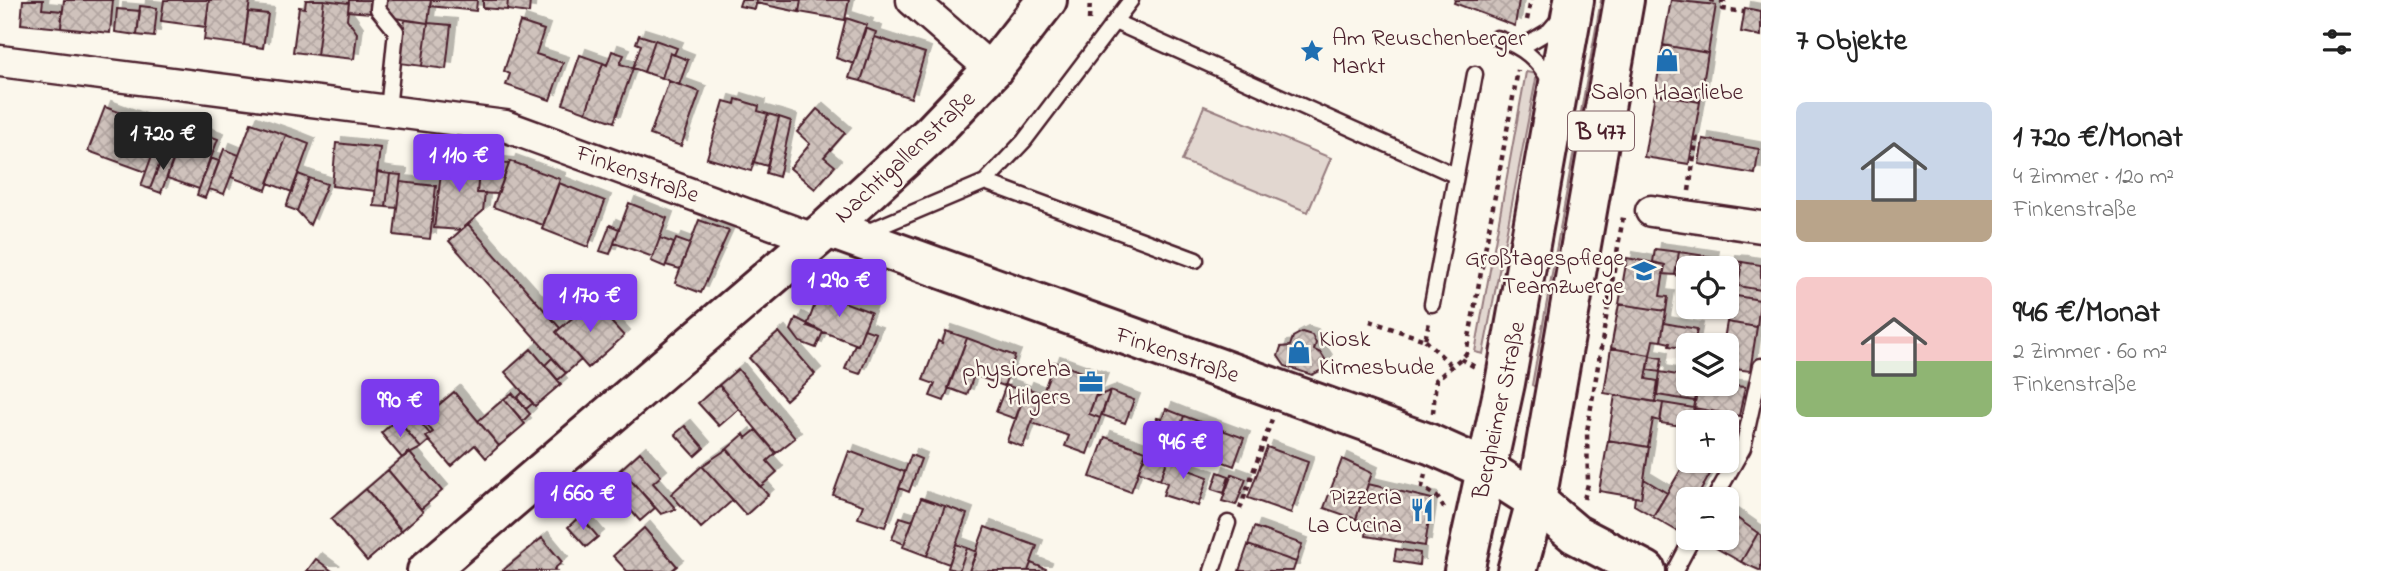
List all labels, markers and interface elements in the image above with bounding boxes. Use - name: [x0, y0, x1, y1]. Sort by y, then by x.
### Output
- text: 7 Objekte: [1796, 20, 1907, 64]
- place label: Am Reuschenberger Markt: [1332, 22, 1526, 85]
- icon: filters: [2318, 23, 2356, 61]
- place icon: Am Reuschenberger Markt: [1298, 37, 1326, 65]
- shop icon: Salon Haarliebe: [1653, 46, 1681, 74]
- place label: Salon Haarliebe: [1591, 76, 1744, 111]
- street label: Nachtigallenstraße: [827, 83, 984, 233]
- road number: B 477: [1568, 112, 1634, 150]
- pin: 1 720 €: [98, 113, 228, 172]
- text: 1 720 €/Monat: [2013, 117, 2183, 161]
- text: 1 720 €: [130, 118, 196, 151]
- icon: home: [1852, 130, 1936, 214]
- pin: 1 110 €: [394, 134, 524, 194]
- street label: Finkenstraße: [570, 137, 704, 214]
- text: 1 110 €: [429, 140, 489, 173]
- text: 4 Zimmer · 120 m²: [2013, 161, 2174, 194]
- text: Finkenstraße: [2013, 194, 2136, 227]
- place label: Großtagespflege Teamzwerge: [1465, 242, 1624, 305]
- map controls: [1676, 256, 1739, 550]
- button: locate: [1676, 256, 1739, 319]
- school or university icon: Großtagespflege Teamzwerge: [1630, 257, 1658, 285]
- pin: 1 290 €: [774, 260, 904, 319]
- text: 1 290 €: [807, 265, 871, 298]
- pin: 1 170 €: [525, 274, 655, 334]
- text: 1 170 €: [559, 280, 621, 313]
- text: 946 €/Monat: [2013, 292, 2160, 336]
- icon: home: [1852, 305, 1936, 389]
- street label: Bergheimer Straße: [1464, 318, 1536, 503]
- street label: Finkenstraße: [1110, 319, 1244, 394]
- place label: Kiosk Kirmesbude: [1319, 323, 1435, 386]
- button: layers: [1676, 333, 1739, 396]
- text: 2 Zimmer · 60 m²: [2013, 336, 2167, 369]
- shop icon: Kiosk Kirmesbude: [1285, 338, 1313, 366]
- place label: physioreha Hilgers: [962, 353, 1071, 416]
- office icon: physioreha Hilgers: [1077, 368, 1105, 396]
- text: Finkenstraße: [2013, 369, 2136, 402]
- pin: 990 €: [351, 380, 449, 439]
- text: 990 €: [377, 385, 423, 418]
- button: +: [1676, 410, 1739, 473]
- pin: 946 €: [1134, 421, 1232, 481]
- text: 946 €: [1159, 427, 1207, 460]
- pin: 1 660 €: [518, 472, 648, 532]
- text: 1 660 €: [550, 478, 616, 511]
- place label: Pizzeria La Cucina: [1308, 481, 1402, 544]
- button: −: [1676, 487, 1739, 550]
- restaurant icon: Pizzeria La Cucina: [1408, 496, 1436, 524]

